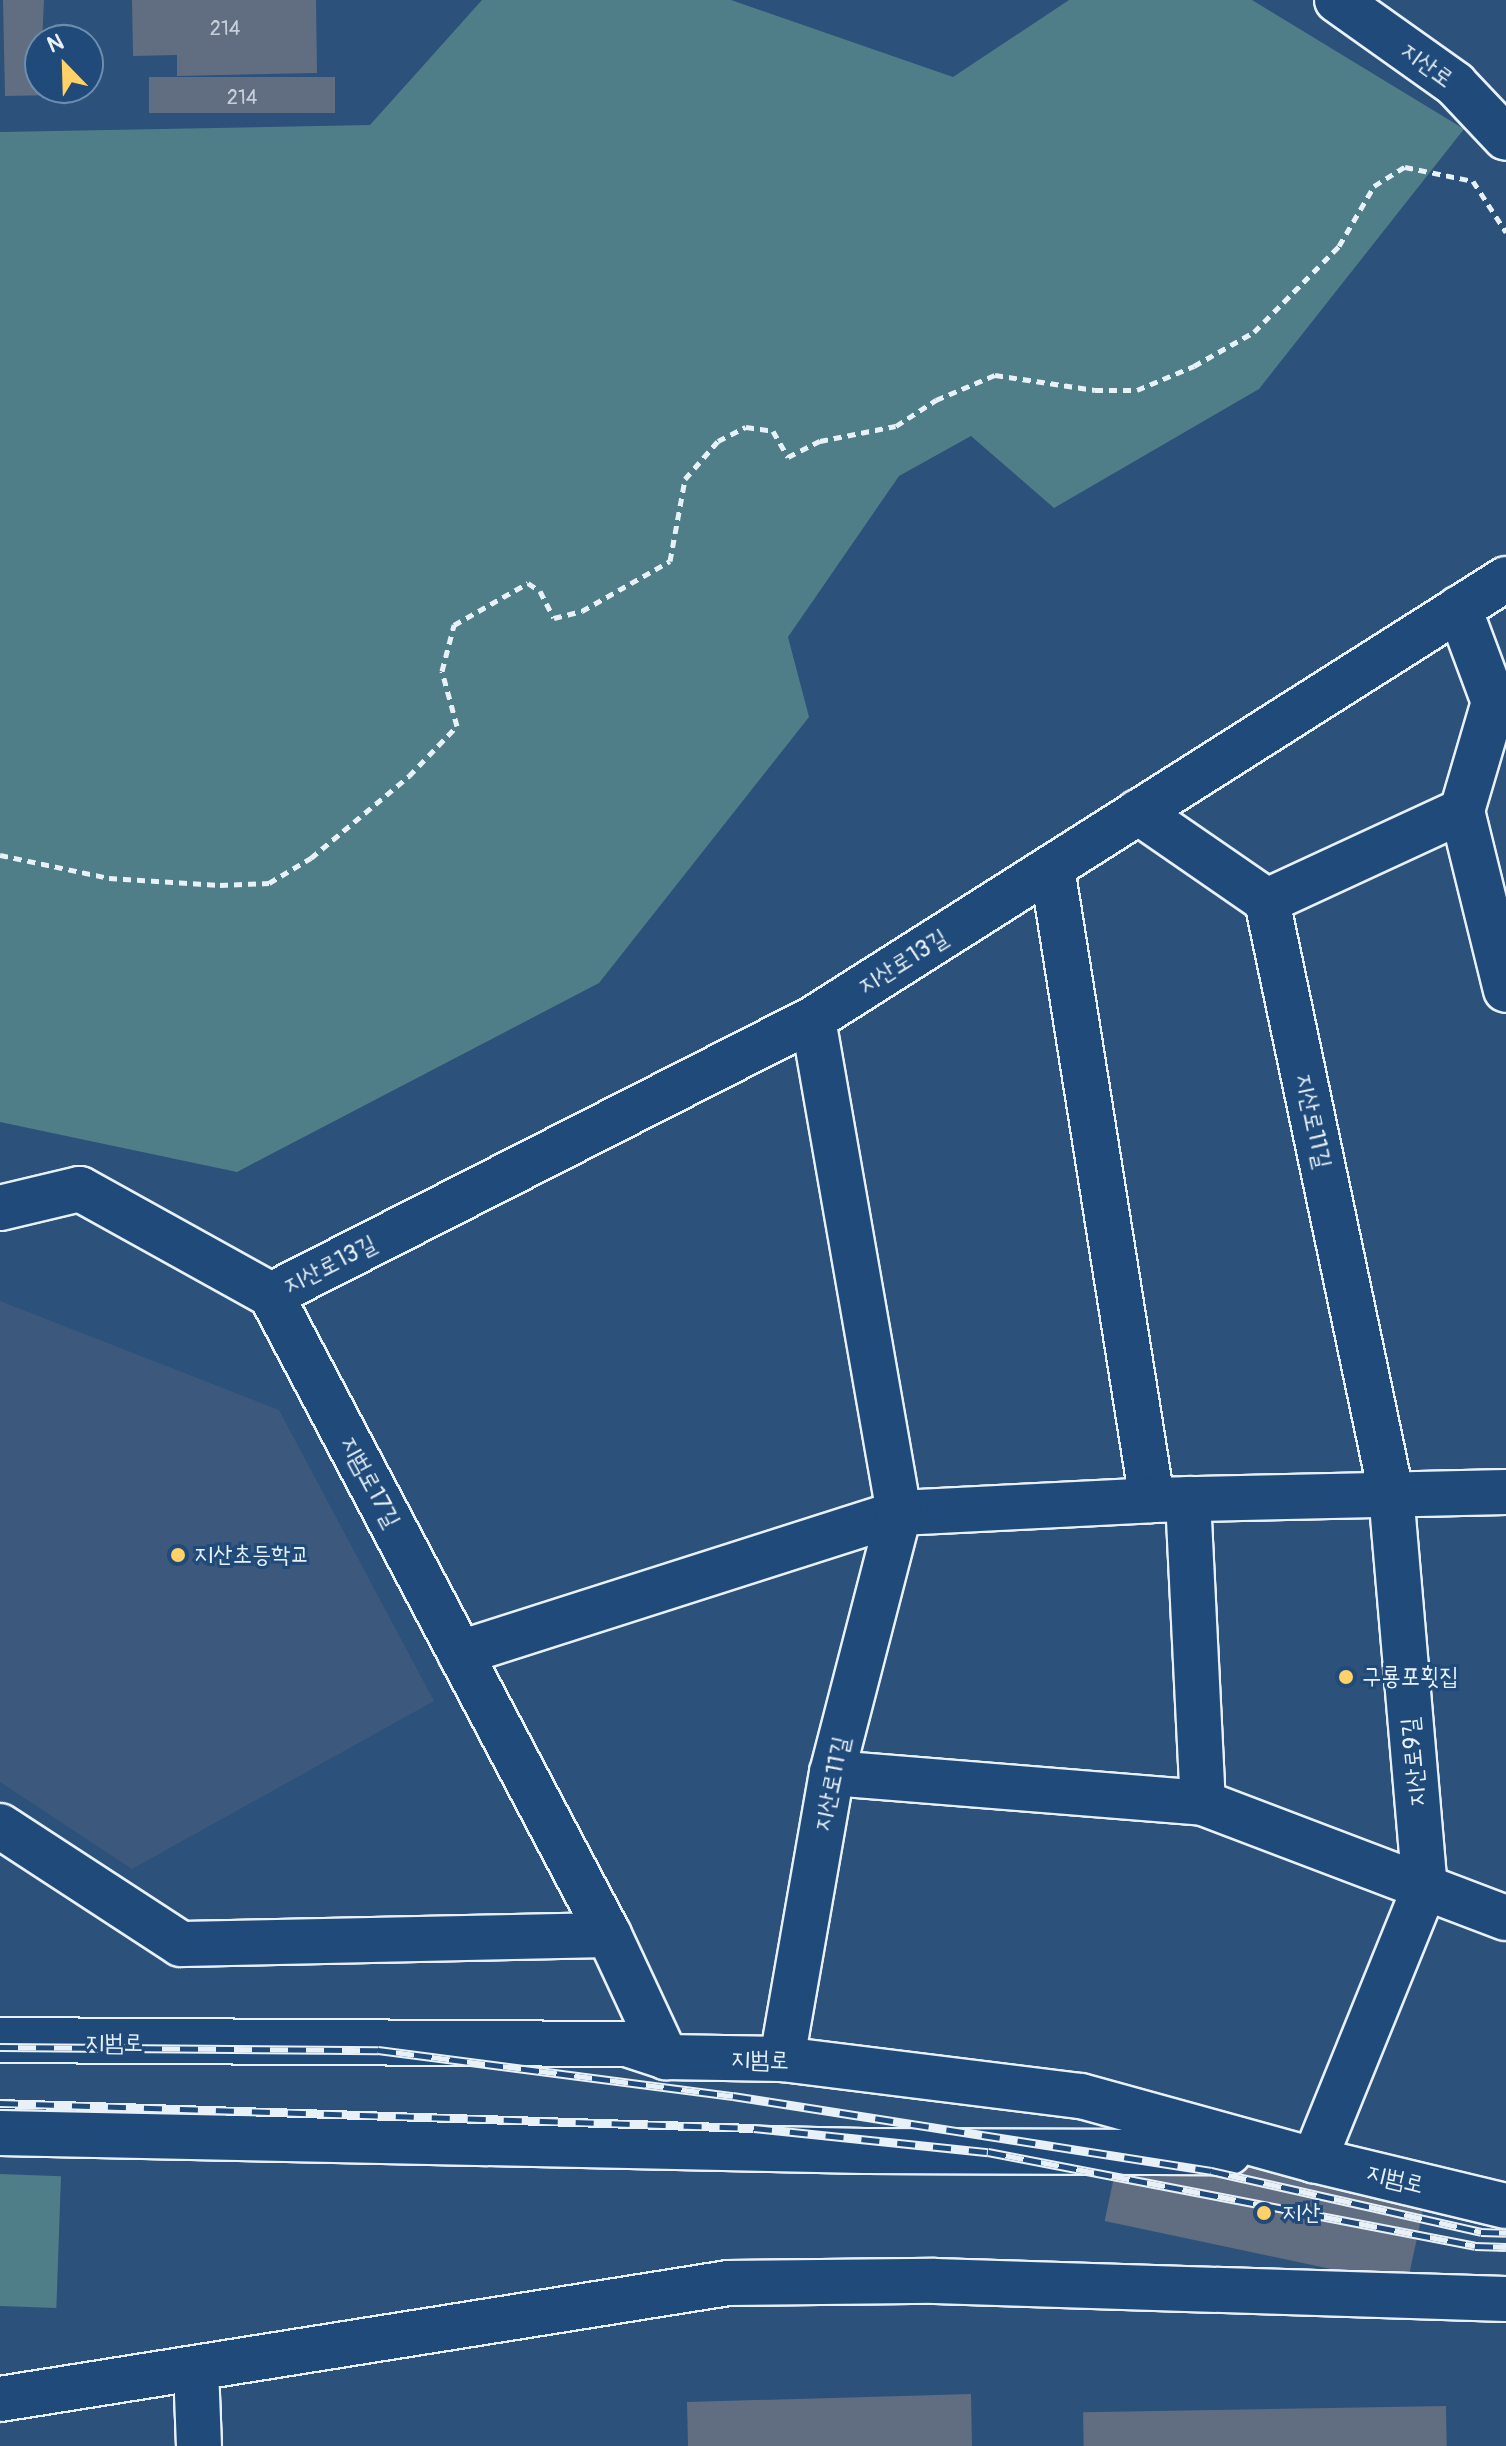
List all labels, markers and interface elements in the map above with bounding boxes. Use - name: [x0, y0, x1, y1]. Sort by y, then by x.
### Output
- house number: 214: [210, 16, 240, 40]
- north arrow: [24, 24, 104, 104]
- text: N: [43, 28, 68, 60]
- street label: 지산로: [1395, 36, 1459, 94]
- house number: 214: [227, 85, 257, 109]
- street label: 지산로13길: [853, 923, 953, 1001]
- street label: 지산로11길: [1289, 1071, 1337, 1171]
- street label: 지산로13길: [279, 1229, 381, 1301]
- street label: 지범로17길: [334, 1431, 406, 1533]
- place label: 지산초등학교: [194, 1541, 310, 1569]
- marker: 지산초등학교: [169, 1546, 187, 1564]
- place label: 구룡포횟집: [1362, 1663, 1459, 1691]
- marker: 구룡포횟집: [1337, 1668, 1355, 1686]
- street label: 지산로9길: [1396, 1716, 1432, 1808]
- street label: 지산로11길: [808, 1734, 856, 1834]
- street label: 지범로: [85, 2028, 143, 2058]
- street label: 지범로: [731, 2045, 789, 2075]
- street label: 지범로: [1363, 2158, 1427, 2200]
- place label: 지산: [1282, 2199, 1321, 2227]
- marker: 지산: [1253, 2202, 1275, 2224]

